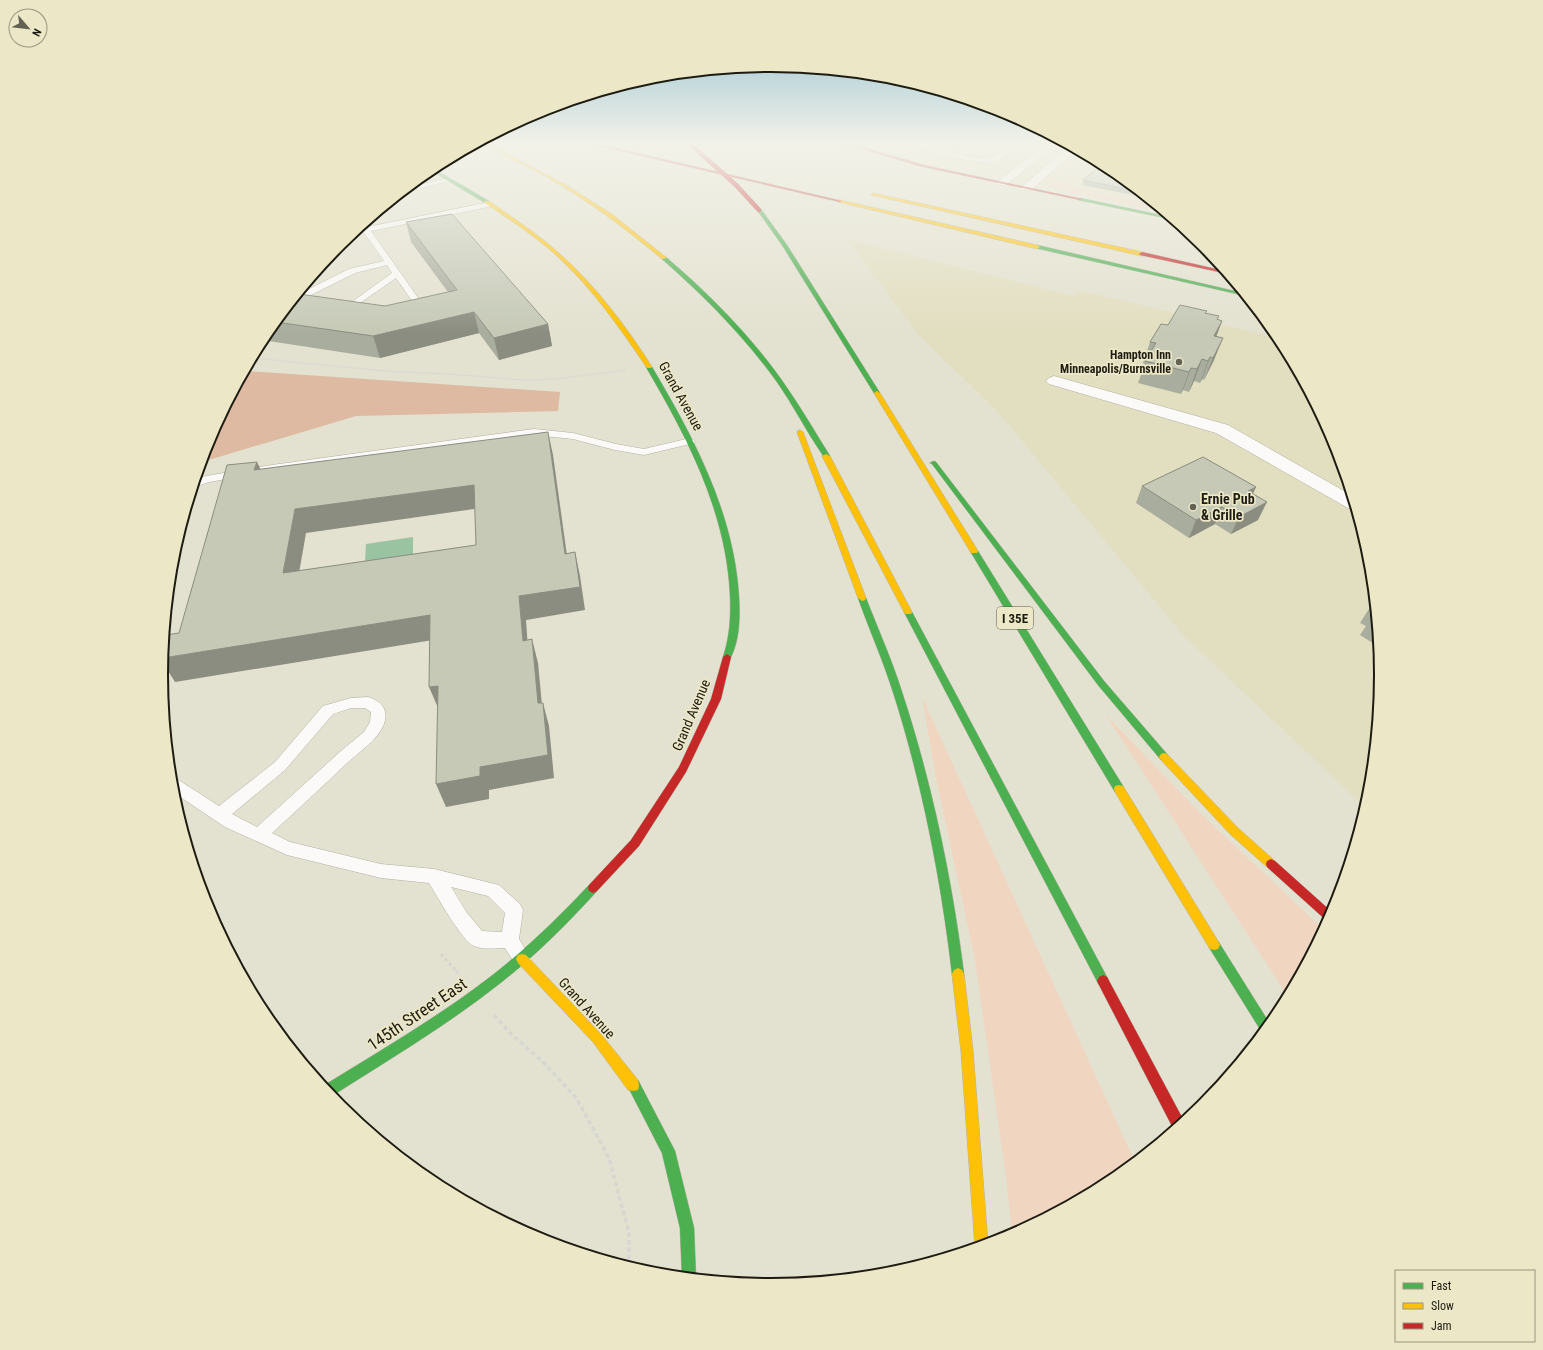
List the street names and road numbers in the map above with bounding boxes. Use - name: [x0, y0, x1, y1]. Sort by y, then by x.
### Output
- street label: Grand Avenue: [656, 359, 707, 434]
- road number: I 35E: [997, 607, 1033, 629]
- street label: Grand Avenue: [669, 676, 713, 753]
- street label: 145th Street East: [364, 973, 470, 1055]
- street label: Grand Avenue: [556, 974, 619, 1042]

